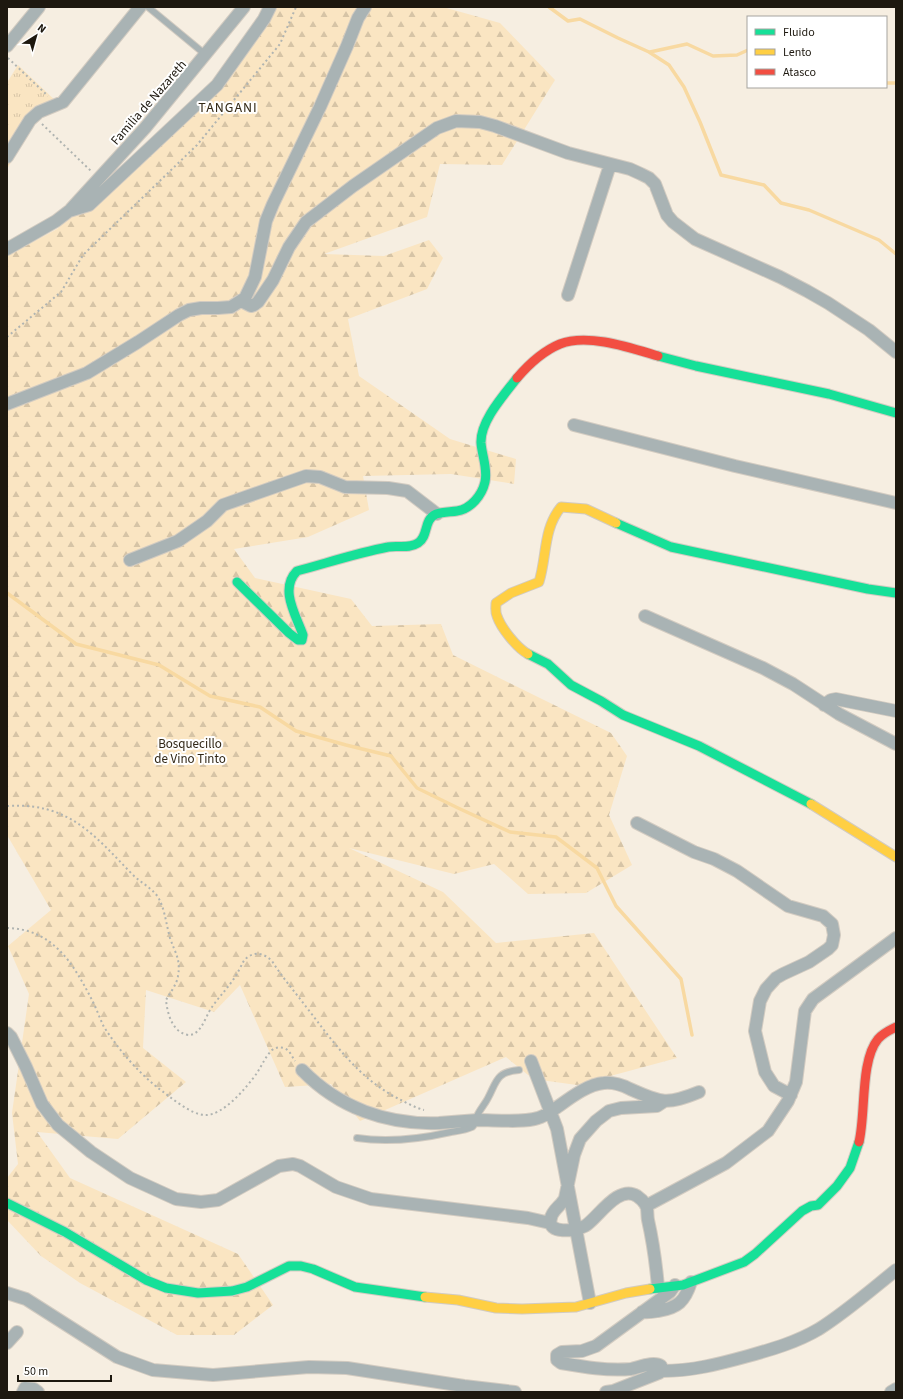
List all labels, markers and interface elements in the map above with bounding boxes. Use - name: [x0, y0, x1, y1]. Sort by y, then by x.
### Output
- north arrow: [16, 16, 56, 56]
- legend: [747, 16, 887, 88]
- text: N: [34, 20, 49, 37]
- text: Fluido: [783, 24, 815, 41]
- text: Lento: [783, 44, 812, 61]
- street label: Familia de Nazareth: [107, 56, 191, 149]
- text: Atasco: [783, 64, 816, 81]
- district label: TANGANI: [198, 98, 258, 118]
- park label: Bosquecillo de Vino Tinto: [154, 735, 226, 768]
- scale bar: [18, 1357, 111, 1383]
- text: 50 m: [24, 1363, 48, 1380]

